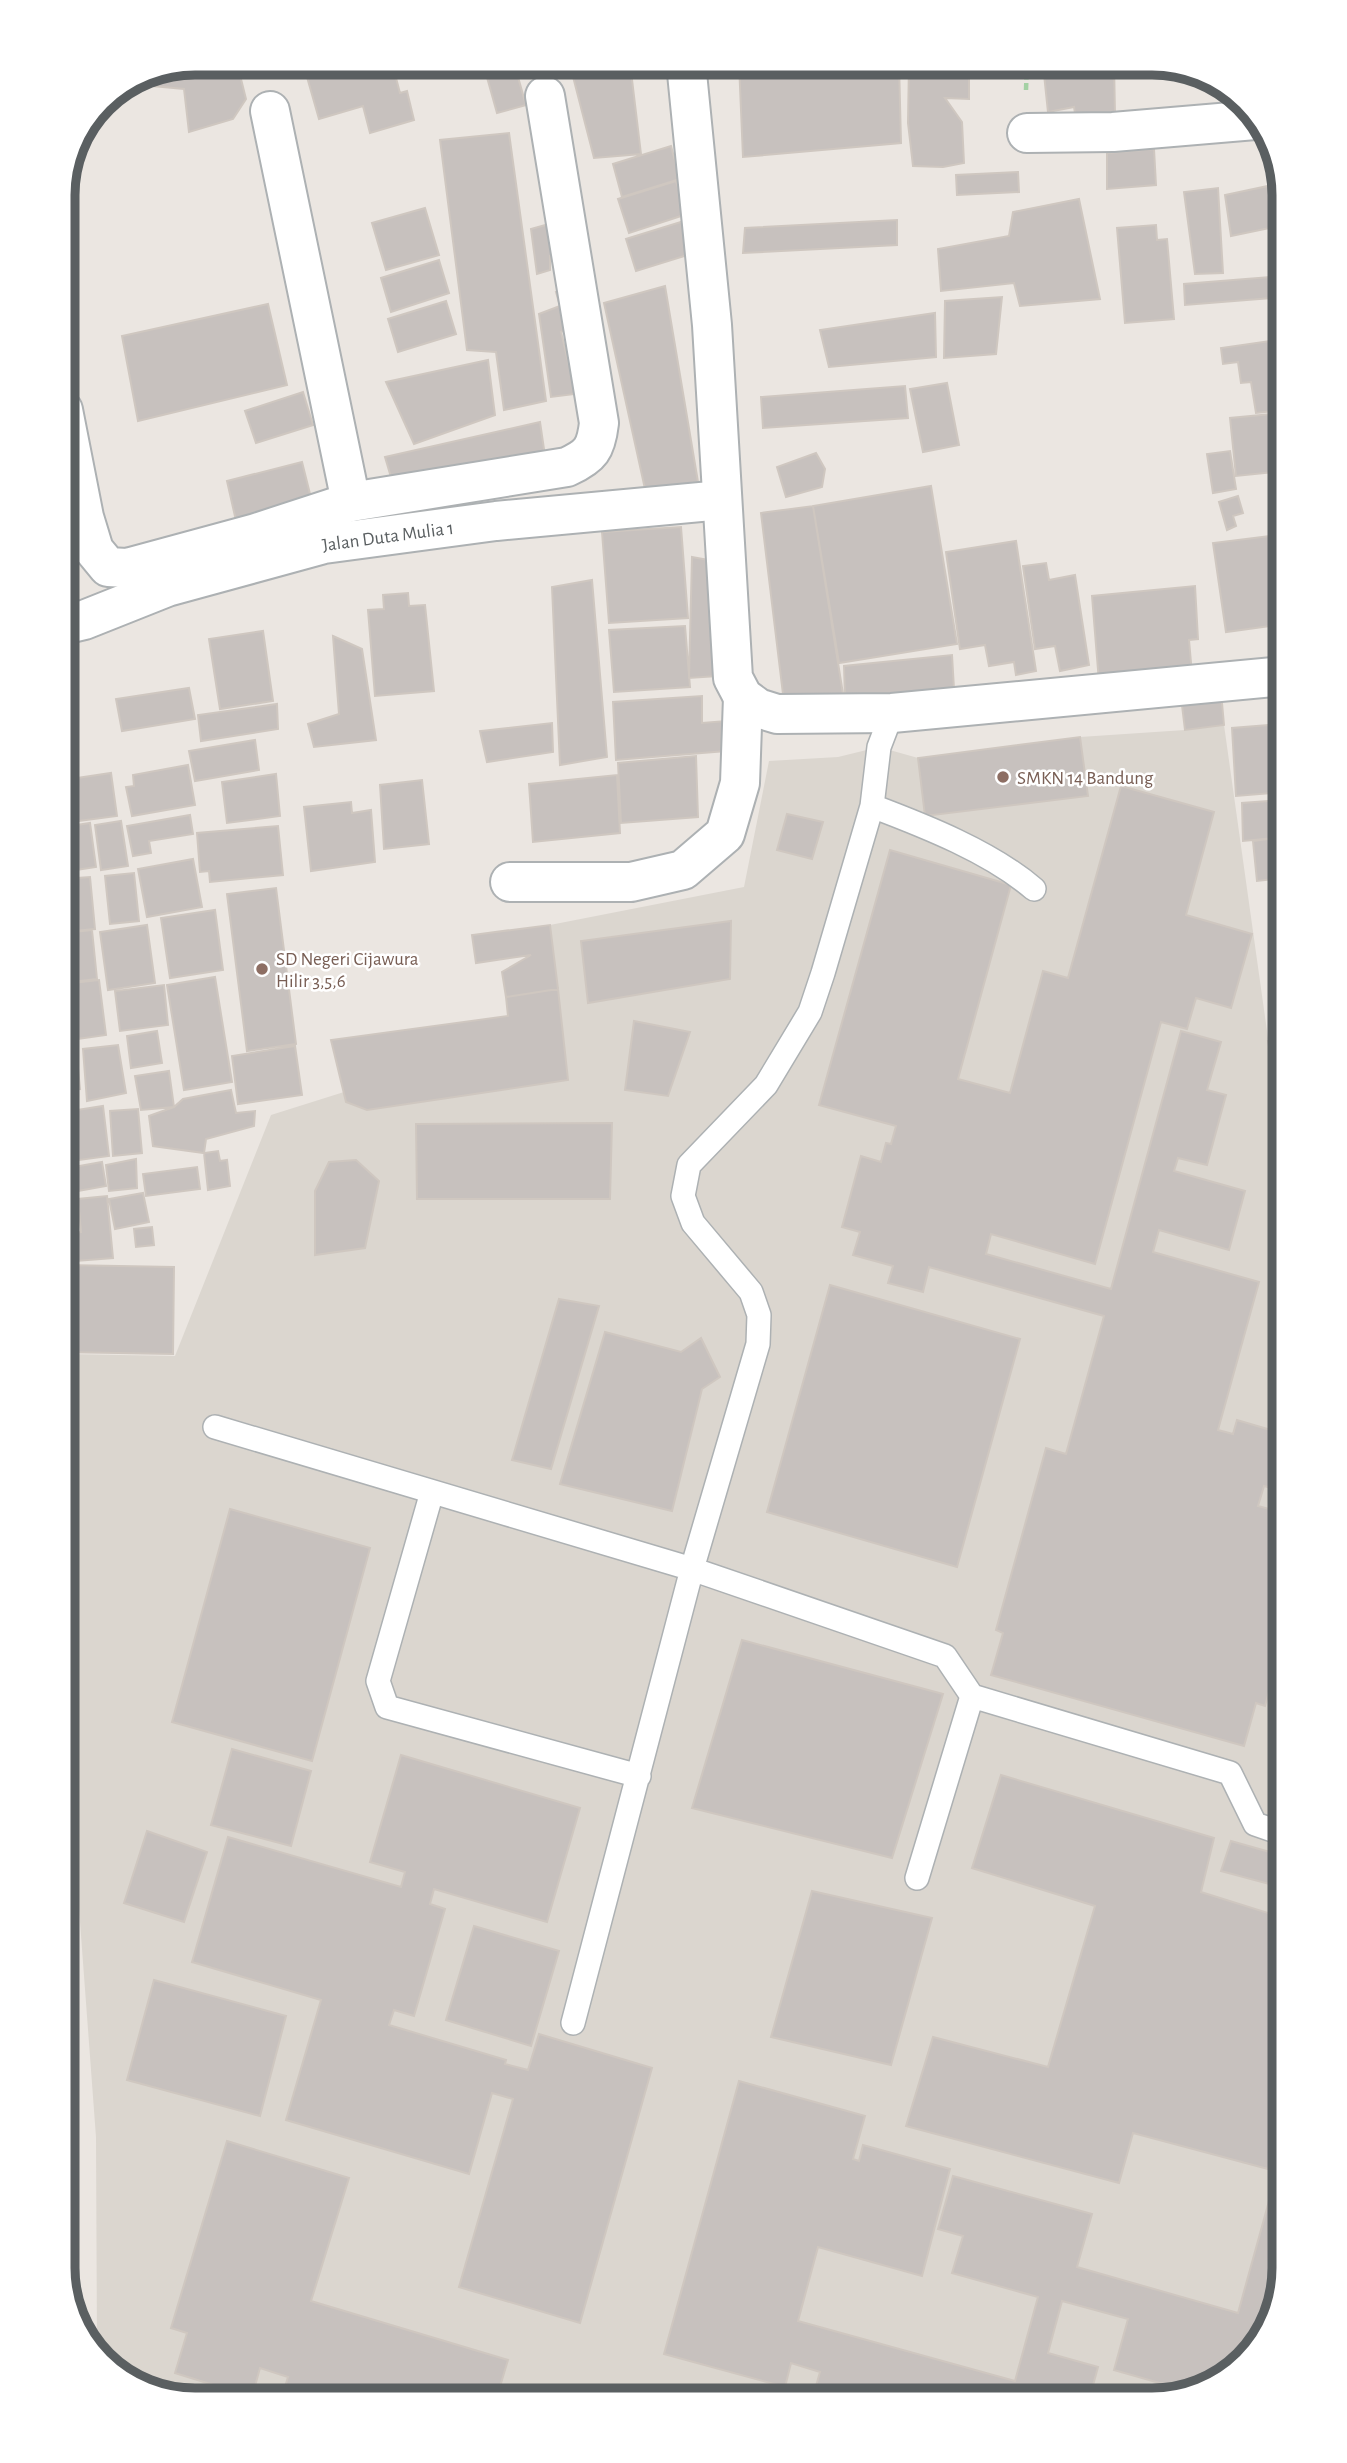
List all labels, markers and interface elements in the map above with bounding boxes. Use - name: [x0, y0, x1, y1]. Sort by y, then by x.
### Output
- street label: Jalan Duta Mulia 1: [321, 519, 455, 555]
- marker: SMKN 14 Bandung: [995, 769, 1011, 785]
- place label: SMKN 14 Bandung: [1017, 769, 1154, 788]
- place label: SD Negeri Cijawura Hilir 3,5,6: [276, 950, 419, 991]
- marker: SD Negeri Cijawura Hilir 3,5,6: [254, 961, 270, 977]

